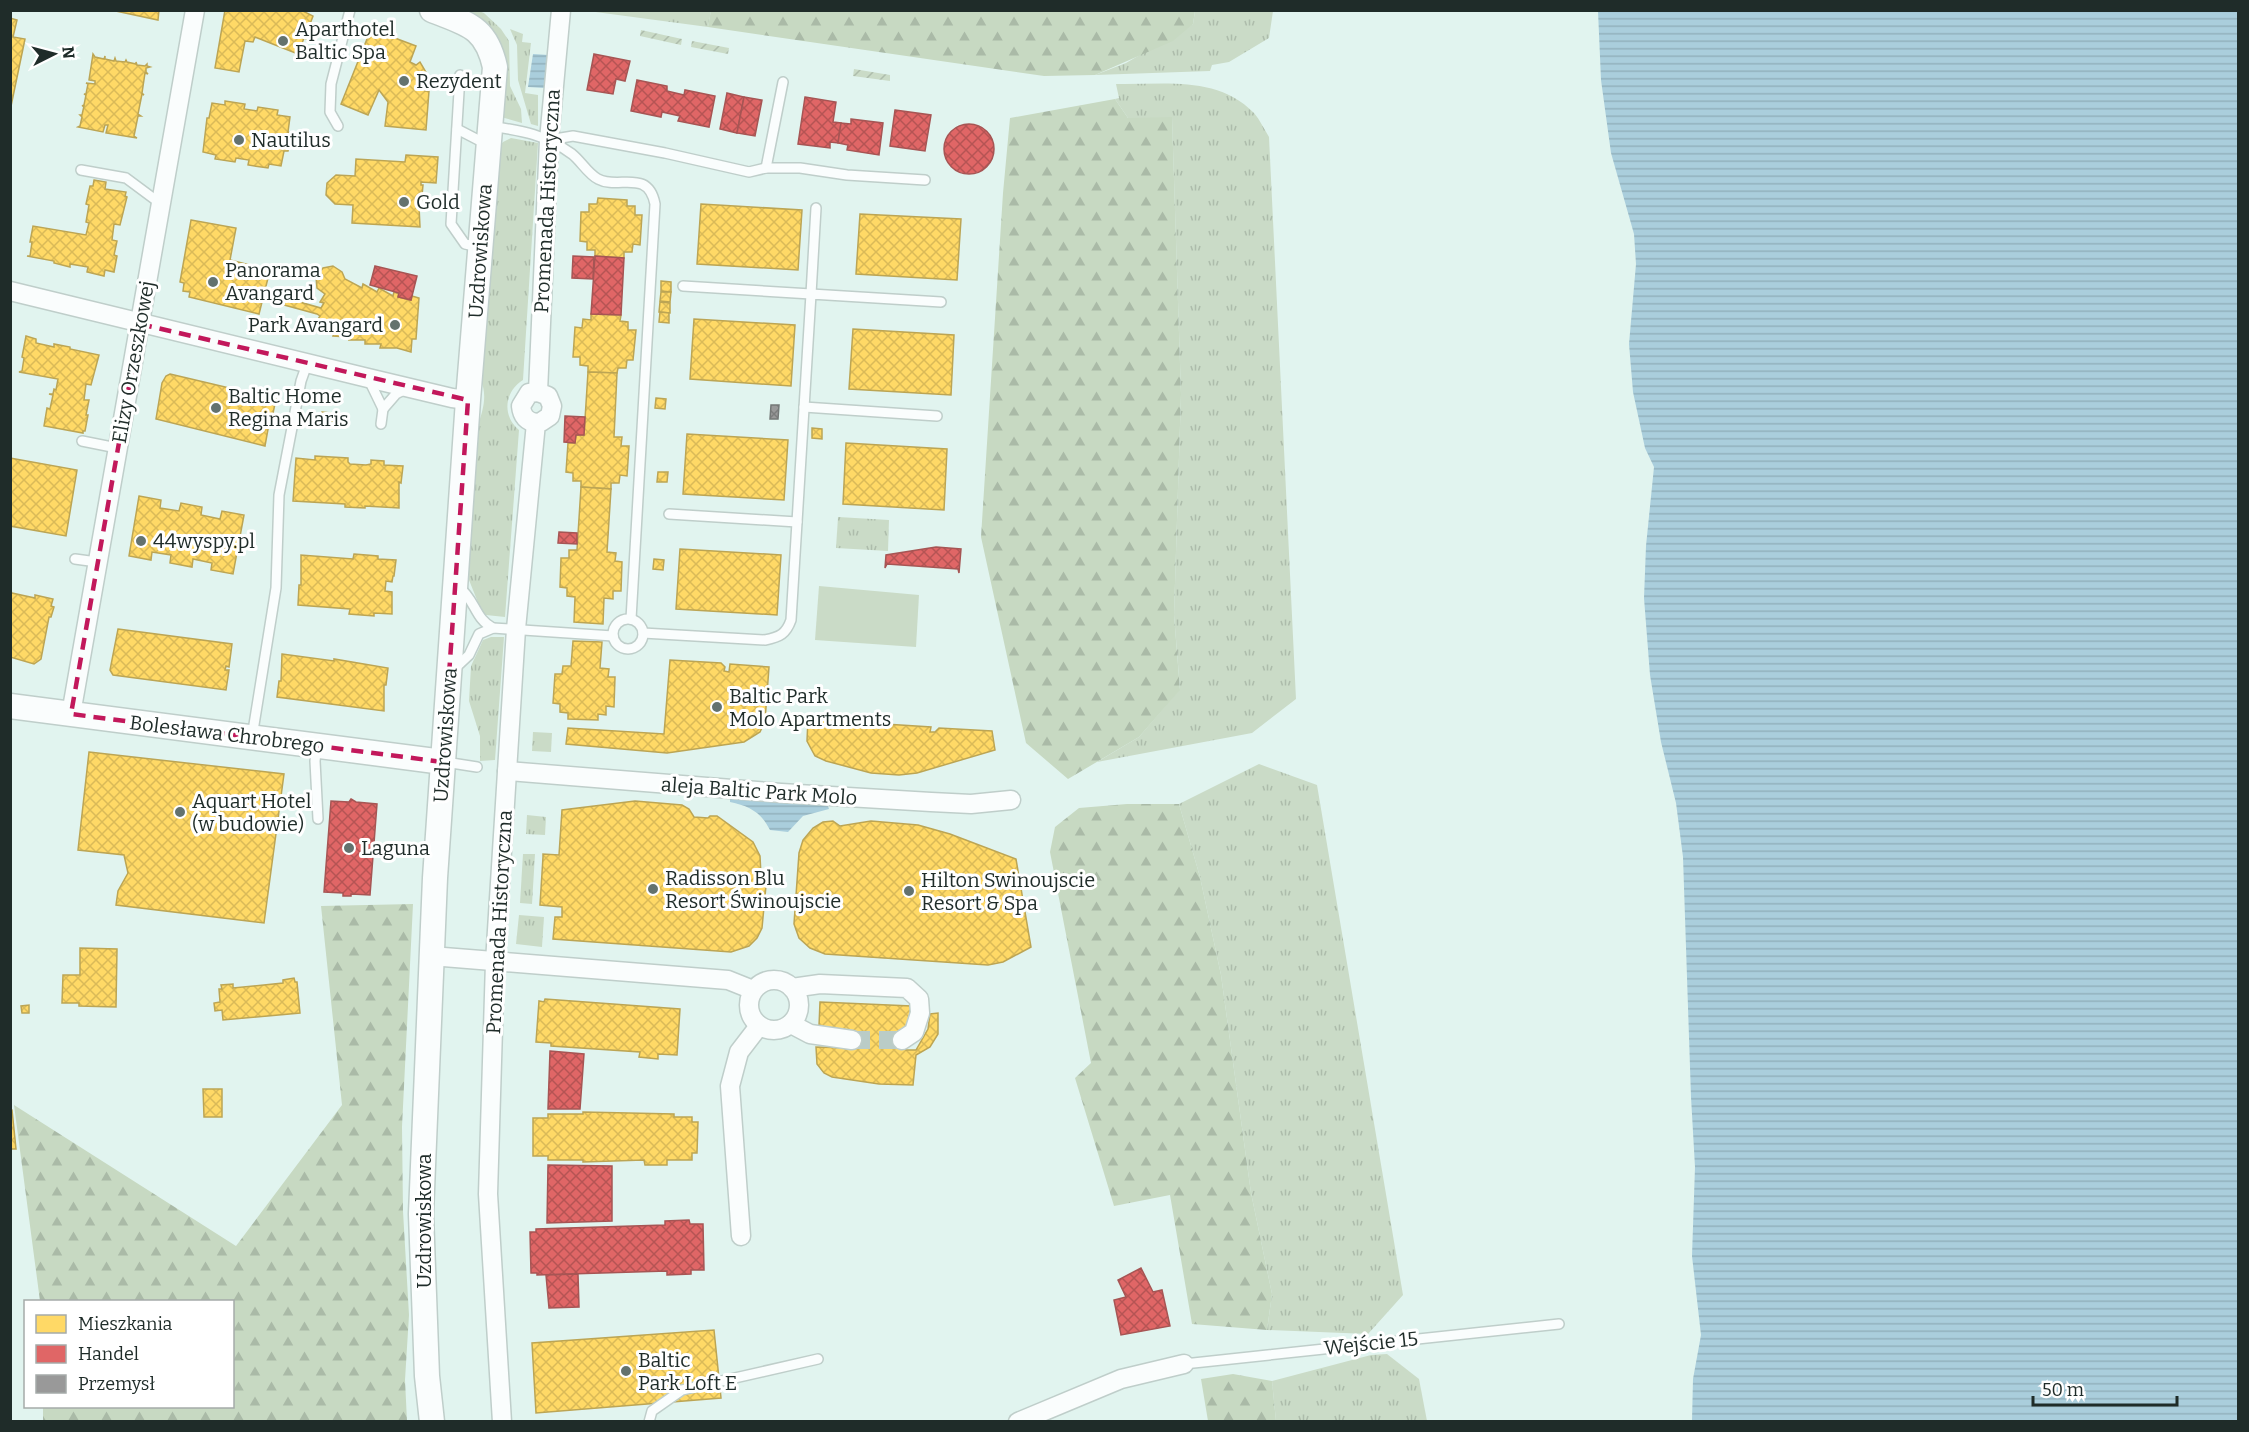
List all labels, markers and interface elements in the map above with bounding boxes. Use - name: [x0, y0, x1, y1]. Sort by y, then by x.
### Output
- place label: Aparthotel Baltic Spa: [295, 17, 395, 64]
- north arrow: [24, 24, 84, 84]
- marker: Aparthotel Baltic Spa: [276, 34, 290, 48]
- text: N: [58, 45, 79, 60]
- place label: Rezydent: [416, 69, 502, 93]
- marker: Rezydent: [397, 74, 411, 88]
- street label: Promenada Historyczna: [529, 88, 565, 314]
- place label: Nautilus: [251, 128, 331, 152]
- marker: Nautilus: [232, 133, 246, 147]
- street label: Uzdrowiskowa: [463, 183, 497, 319]
- place label: Gold: [416, 190, 460, 214]
- marker: Gold: [397, 195, 411, 209]
- place label: Panorama Avangard: [225, 258, 321, 305]
- marker: Panorama Avangard: [206, 275, 220, 289]
- street label: Elizy Orzeszkowej: [107, 279, 160, 445]
- place label: Park Avangard: [248, 313, 383, 337]
- marker: Park Avangard: [388, 318, 402, 332]
- place label: Baltic Home Regina Maris: [228, 384, 349, 431]
- marker: Baltic Home Regina Maris: [209, 401, 223, 415]
- place label: 44wyspy.pl: [153, 529, 255, 553]
- marker: 44wyspy.pl: [134, 534, 148, 548]
- street label: Uzdrowiskowa: [428, 667, 462, 803]
- place label: Baltic Park Molo Apartments: [729, 684, 891, 731]
- marker: Baltic Park Molo Apartments: [710, 700, 724, 714]
- street label: Bolesława Chrobrego: [128, 710, 326, 758]
- street label: aleja Baltic Park Molo: [660, 772, 858, 811]
- place label: Aquart Hotel (w budowie): [192, 789, 312, 836]
- marker: Aquart Hotel (w budowie): [173, 805, 187, 819]
- street label: Promenada Historyczna: [481, 809, 517, 1035]
- place label: Laguna: [361, 836, 430, 860]
- marker: Laguna: [342, 841, 356, 855]
- place label: Radisson Blu Resort Świnoujscie: [665, 866, 841, 914]
- place label: Hilton Swinoujscie Resort & Spa: [921, 868, 1095, 915]
- marker: Radisson Blu Resort Świnoujscie: [646, 882, 660, 896]
- marker: Hilton Swinoujscie Resort & Spa: [902, 884, 916, 898]
- street label: Uzdrowiskowa: [412, 1153, 436, 1289]
- legend: [24, 1300, 234, 1408]
- text: Mieszkania: [78, 1313, 173, 1335]
- street label: Wejście 15: [1323, 1326, 1419, 1361]
- text: Handel: [78, 1343, 139, 1365]
- place label: Baltic Park Loft E: [638, 1348, 737, 1395]
- marker: Baltic Park Loft E: [619, 1364, 633, 1378]
- scale bar: [2033, 1369, 2177, 1407]
- text: Przemysł: [78, 1373, 155, 1395]
- text: 50 m: [2042, 1379, 2084, 1401]

